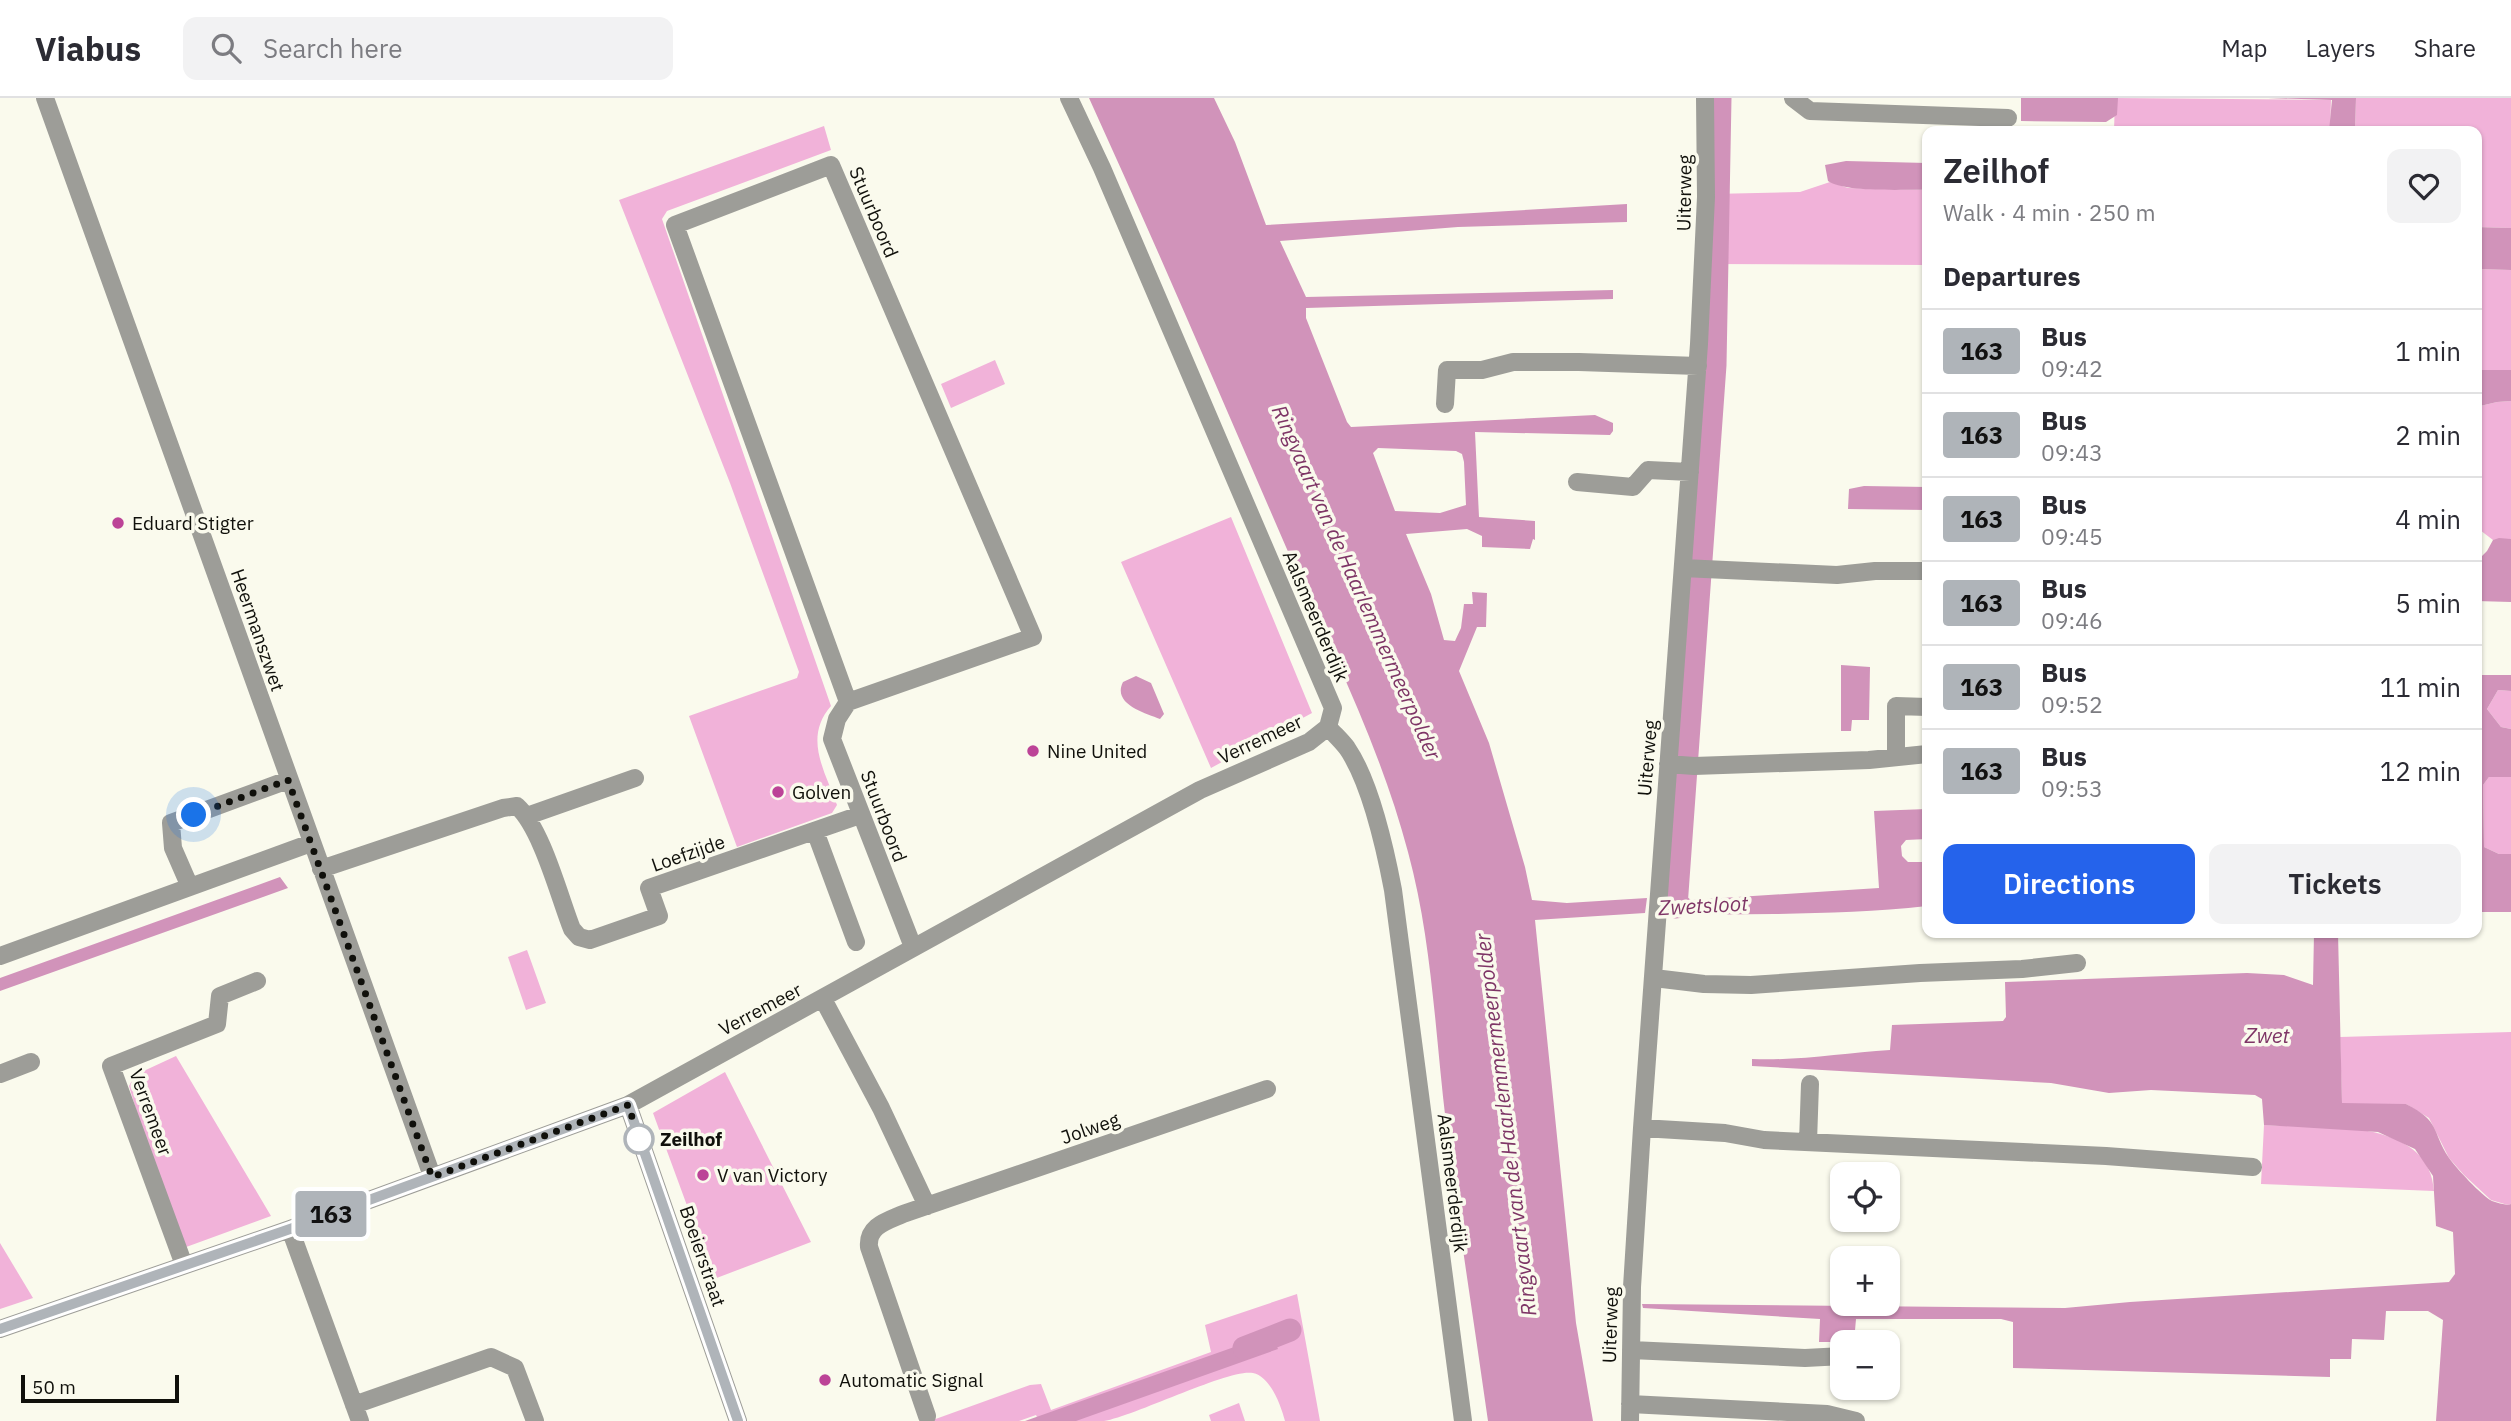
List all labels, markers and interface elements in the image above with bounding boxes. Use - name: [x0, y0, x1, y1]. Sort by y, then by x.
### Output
- search box: [183, 17, 673, 80]
- text: Viabus: [35, 27, 141, 70]
- icon: search: [207, 29, 245, 67]
- text: Search here: [263, 31, 402, 65]
- text: Map: [2221, 32, 2268, 64]
- text: Layers: [2306, 32, 2376, 64]
- text: Share: [2414, 32, 2476, 64]
- text: Zeilhof: [1943, 149, 2049, 192]
- button: heart: [2387, 149, 2461, 223]
- street label: Uiterweg: [1671, 154, 1697, 232]
- street label: Stuurboord: [844, 163, 904, 261]
- text: Walk · 4 min · 250 m: [1943, 197, 2156, 227]
- text: Departures: [1943, 259, 2081, 293]
- text: Bus: [2041, 319, 2087, 353]
- text: 1 min: [2395, 334, 2461, 368]
- text: 163: [1960, 335, 2003, 367]
- text: 09:42: [2041, 353, 2103, 383]
- water label: Ringvaart van de Haarlemmermeerpolder: [1266, 400, 1449, 765]
- text: Bus: [2041, 403, 2087, 437]
- text: 2 min: [2395, 418, 2461, 452]
- text: 163: [1960, 419, 2003, 451]
- text: 09:43: [2041, 437, 2103, 467]
- text: Bus: [2041, 487, 2087, 521]
- text: 4 min: [2395, 502, 2461, 536]
- text: 163: [1960, 503, 2003, 535]
- place label: Eduard Stigter: [132, 511, 254, 535]
- marker: Eduard Stigter: [110, 515, 126, 531]
- text: 09:45: [2041, 521, 2103, 551]
- street label: Aalsmeerderdijk: [1278, 547, 1354, 685]
- street label: Heermanszwet: [226, 565, 290, 695]
- text: Bus: [2041, 571, 2087, 605]
- text: 5 min: [2395, 586, 2461, 620]
- text: 163: [1960, 587, 2003, 619]
- text: 09:46: [2041, 605, 2103, 635]
- text: Bus: [2041, 655, 2087, 689]
- text: 11 min: [2380, 670, 2461, 704]
- text: 163: [1960, 671, 2003, 703]
- text: 09:52: [2041, 689, 2103, 719]
- street label: Verremeer: [1214, 709, 1306, 769]
- street label: Uiterweg: [1632, 719, 1662, 797]
- place label: Nine United: [1047, 739, 1147, 763]
- text: Bus: [2041, 739, 2087, 773]
- marker: Nine United: [1025, 743, 1041, 759]
- text: 12 min: [2380, 754, 2461, 788]
- text: 163: [1960, 755, 2003, 787]
- street label: Stuurboord: [856, 767, 912, 865]
- text: 09:53: [2041, 773, 2103, 803]
- place label: Golven: [792, 780, 851, 804]
- marker: Golven: [770, 784, 786, 800]
- your location: [176, 797, 211, 832]
- street label: Loefzijde: [648, 829, 728, 877]
- button: Directions: [1943, 844, 2195, 924]
- button: Tickets: [2209, 844, 2461, 924]
- water label: Zwetsloot: [1657, 889, 1750, 921]
- water label: Ringvaart van de Haarlemmermeerpolder: [1467, 931, 1542, 1318]
- street label: Verremeer: [715, 977, 805, 1041]
- water label: Zwet: [2244, 1021, 2291, 1049]
- street label: Verremeer: [124, 1066, 178, 1158]
- street label: Jolweg: [1058, 1107, 1122, 1149]
- street label: Aalsmeerderdijk: [1433, 1112, 1473, 1254]
- marker: Zeilhof: [624, 1124, 654, 1154]
- place label: Zeilhof: [660, 1127, 722, 1151]
- map controls: [1830, 1162, 1900, 1400]
- button: locate: [1830, 1162, 1900, 1232]
- place label: V van Victory: [717, 1163, 828, 1187]
- marker: V van Victory: [695, 1167, 711, 1183]
- line badge: 163: [291, 1191, 371, 1237]
- text: 163: [309, 1198, 353, 1230]
- street label: Boeierstraat: [675, 1202, 731, 1310]
- button: +: [1830, 1246, 1900, 1316]
- street label: Uiterweg: [1597, 1286, 1623, 1364]
- button: −: [1830, 1330, 1900, 1400]
- place label: Automatic Signal: [839, 1368, 983, 1392]
- scale bar: [21, 1372, 178, 1404]
- marker: Automatic Signal: [817, 1372, 833, 1388]
- text: 50 m: [32, 1375, 76, 1399]

